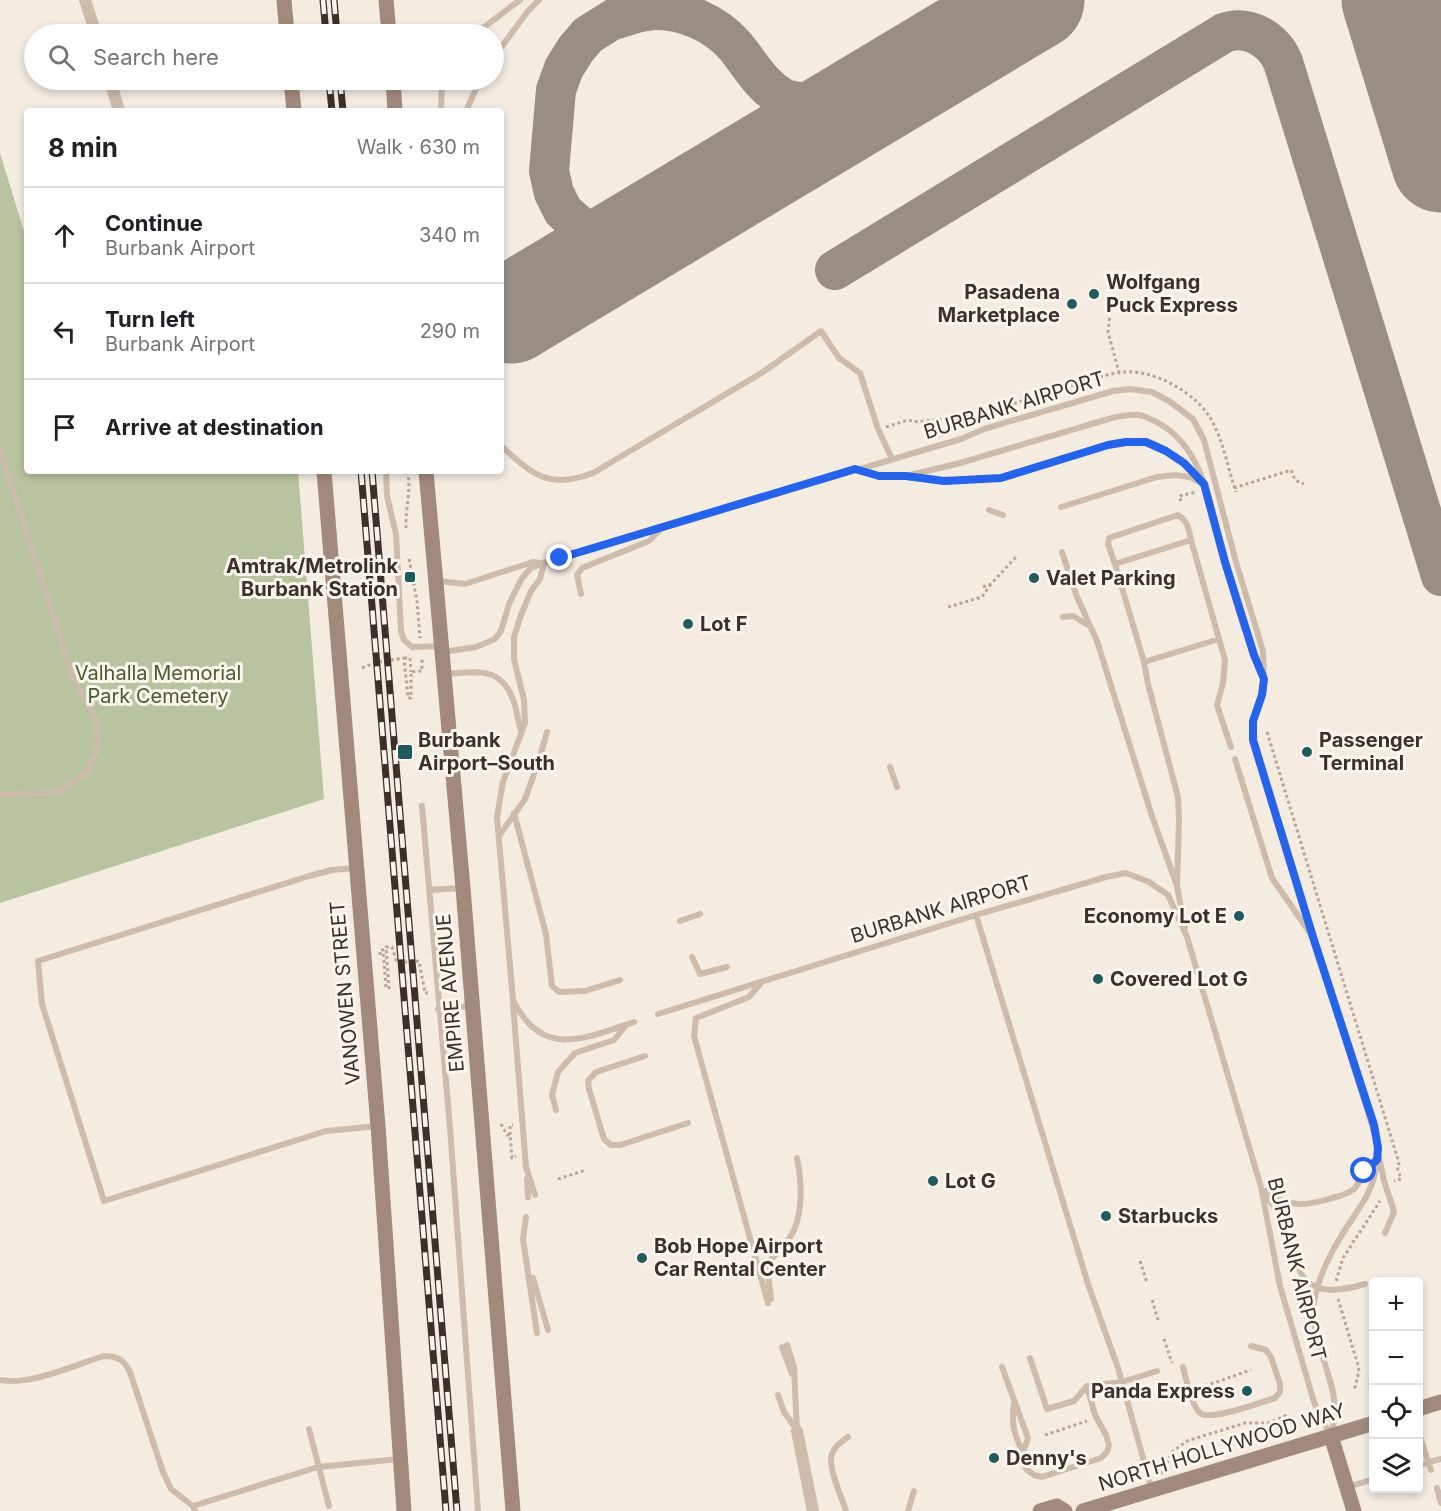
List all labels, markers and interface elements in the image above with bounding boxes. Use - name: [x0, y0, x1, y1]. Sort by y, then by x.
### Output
- search box: [24, 24, 504, 90]
- icon: search: [45, 41, 78, 74]
- text: Search here: [93, 44, 219, 70]
- text: 8 min: [48, 132, 118, 163]
- text: Walk · 630 m: [357, 135, 480, 159]
- text: Continue: [105, 210, 203, 236]
- icon: ahead: [48, 219, 81, 252]
- text: 340 m: [419, 223, 480, 247]
- text: Burbank Airport: [105, 236, 255, 260]
- place label: Wolfgang Puck Express: [1106, 270, 1238, 317]
- place label: Pasadena Marketplace: [938, 280, 1060, 327]
- marker: Wolfgang Puck Express: [1087, 287, 1101, 301]
- marker: Pasadena Marketplace: [1065, 297, 1079, 311]
- text: Turn left: [105, 306, 195, 332]
- icon: left: [48, 315, 81, 348]
- text: 290 m: [420, 319, 480, 343]
- text: Burbank Airport: [105, 332, 255, 356]
- street label: BURBANK AIRPORT: [921, 366, 1107, 444]
- icon: arrive: [48, 411, 81, 444]
- text: Arrive at destination: [105, 414, 324, 440]
- route end: [546, 544, 572, 570]
- place label: Amtrak/Metrolink Burbank Station: [226, 554, 398, 601]
- place label: Valet Parking: [1046, 566, 1176, 590]
- marker: Amtrak/Metrolink Burbank Station: [403, 570, 417, 584]
- marker: Valet Parking: [1027, 571, 1041, 585]
- place label: Lot F: [700, 612, 747, 636]
- marker: Lot F: [681, 617, 695, 631]
- park label: Valhalla Memorial Park Cemetery: [75, 661, 241, 708]
- place label: Burbank Airport–South: [418, 728, 555, 775]
- place label: Passenger Terminal: [1319, 728, 1423, 775]
- marker: Burbank Airport–South: [396, 743, 414, 761]
- marker: Passenger Terminal: [1300, 745, 1314, 759]
- street label: BURBANK AIRPORT: [848, 870, 1034, 948]
- street label: VANOWEN STREET: [325, 900, 365, 1086]
- place label: Economy Lot E: [1084, 904, 1227, 928]
- marker: Economy Lot E: [1232, 909, 1246, 923]
- street label: EMPIRE AVENUE: [431, 913, 469, 1073]
- place label: Covered Lot G: [1110, 967, 1248, 991]
- marker: Covered Lot G: [1091, 972, 1105, 986]
- route start: [1350, 1157, 1376, 1183]
- place label: Lot G: [945, 1169, 996, 1193]
- marker: Lot G: [926, 1174, 940, 1188]
- street label: BURBANK AIRPORT: [1263, 1175, 1331, 1363]
- place label: Starbucks: [1118, 1204, 1218, 1228]
- marker: Starbucks: [1099, 1209, 1113, 1223]
- place label: Bob Hope Airport Car Rental Center: [654, 1234, 826, 1281]
- marker: Bob Hope Airport Car Rental Center: [635, 1251, 649, 1265]
- map controls: [1369, 1277, 1423, 1493]
- button: +: [1369, 1277, 1423, 1331]
- button: −: [1369, 1331, 1423, 1385]
- place label: Panda Express: [1091, 1379, 1235, 1403]
- marker: Panda Express: [1240, 1384, 1254, 1398]
- button: locate: [1369, 1385, 1423, 1439]
- street label: NORTH HOLLYWOOD WAY: [1096, 1398, 1349, 1496]
- button: layers: [1369, 1439, 1423, 1493]
- place label: Denny's: [1006, 1446, 1087, 1470]
- marker: Denny's: [987, 1451, 1001, 1465]

